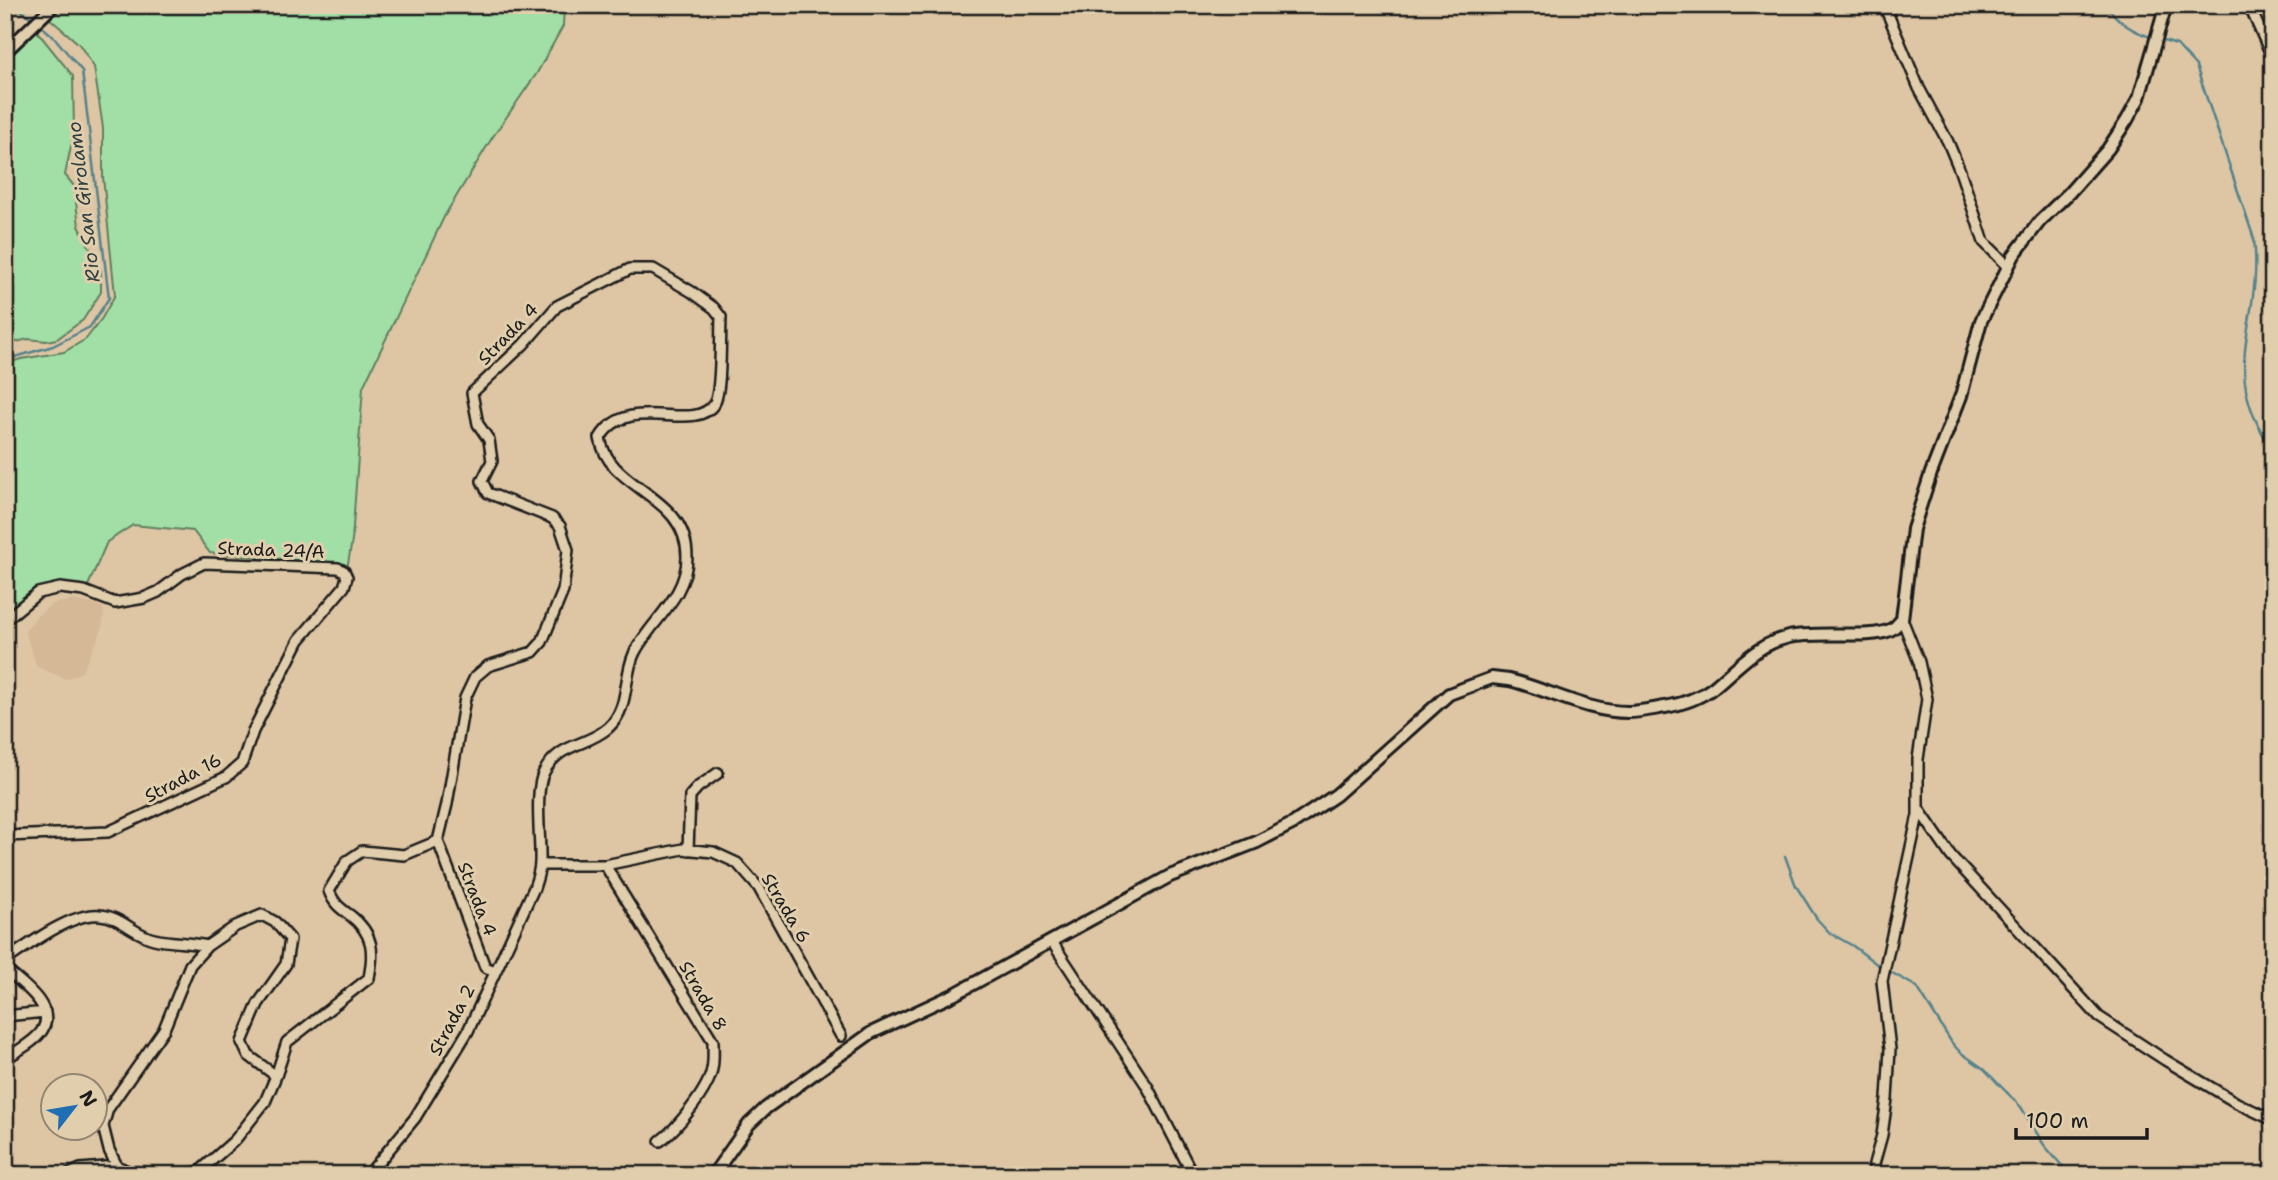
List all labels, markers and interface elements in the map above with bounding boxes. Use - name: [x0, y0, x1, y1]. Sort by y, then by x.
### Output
- water label: Rio San Girolamo: [61, 120, 106, 284]
- street label: Strada 4: [473, 298, 543, 370]
- street label: Strada 24/A: [217, 536, 325, 564]
- street label: Strada 16: [140, 748, 226, 808]
- street label: Strada 4: [452, 859, 502, 939]
- street label: Strada 6: [756, 869, 816, 947]
- street label: Strada 8: [673, 957, 733, 1035]
- street label: Strada 2: [423, 980, 481, 1060]
- north arrow: [38, 1072, 108, 1142]
- text: N: [74, 1086, 103, 1111]
- scale bar: [2016, 1096, 2147, 1140]
- text: 100 m: [2026, 1107, 2089, 1135]

